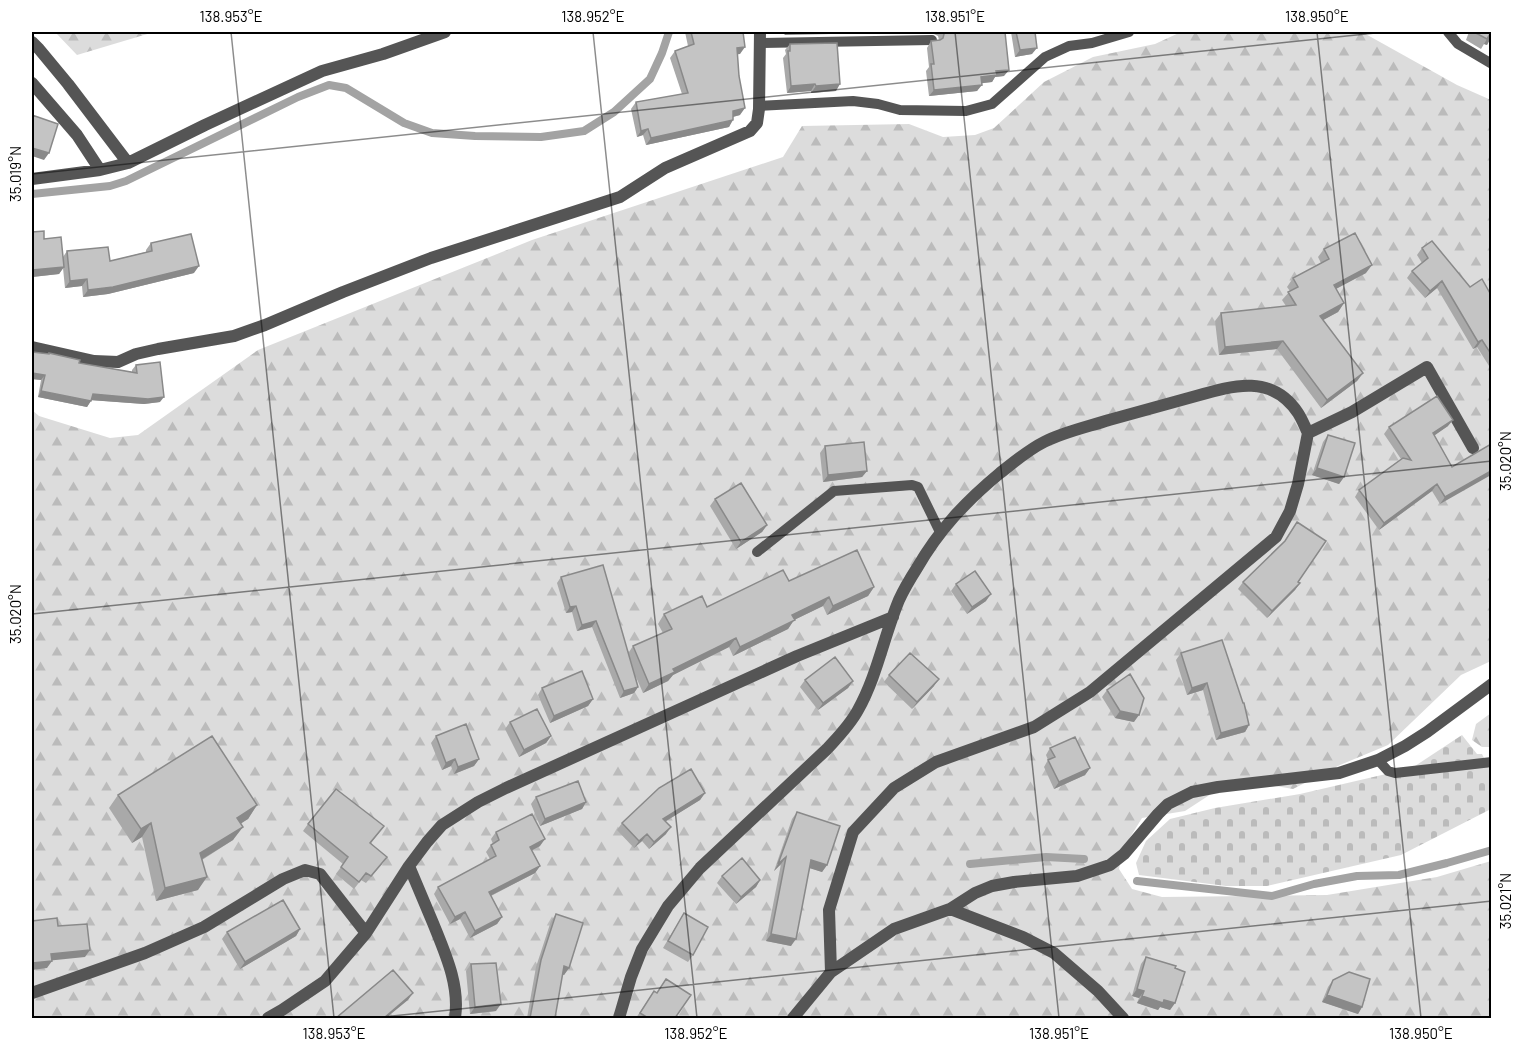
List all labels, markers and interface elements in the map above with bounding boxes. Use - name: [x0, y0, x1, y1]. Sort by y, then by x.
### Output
- text: 138.953°E: [199, 7, 263, 25]
- text: 138.952°E: [561, 7, 625, 25]
- text: 138.951°E: [925, 7, 985, 25]
- text: 138.950°E: [1285, 7, 1349, 25]
- text: 35.019°N: [6, 146, 24, 202]
- text: 35.020°N: [1496, 431, 1514, 491]
- text: 35.020°N: [6, 584, 24, 644]
- text: 35.021°N: [1496, 873, 1514, 929]
- text: 138.953°E: [302, 1024, 366, 1042]
- text: 138.952°E: [664, 1024, 728, 1042]
- text: 138.951°E: [1029, 1024, 1089, 1042]
- text: 138.950°E: [1389, 1024, 1453, 1042]

